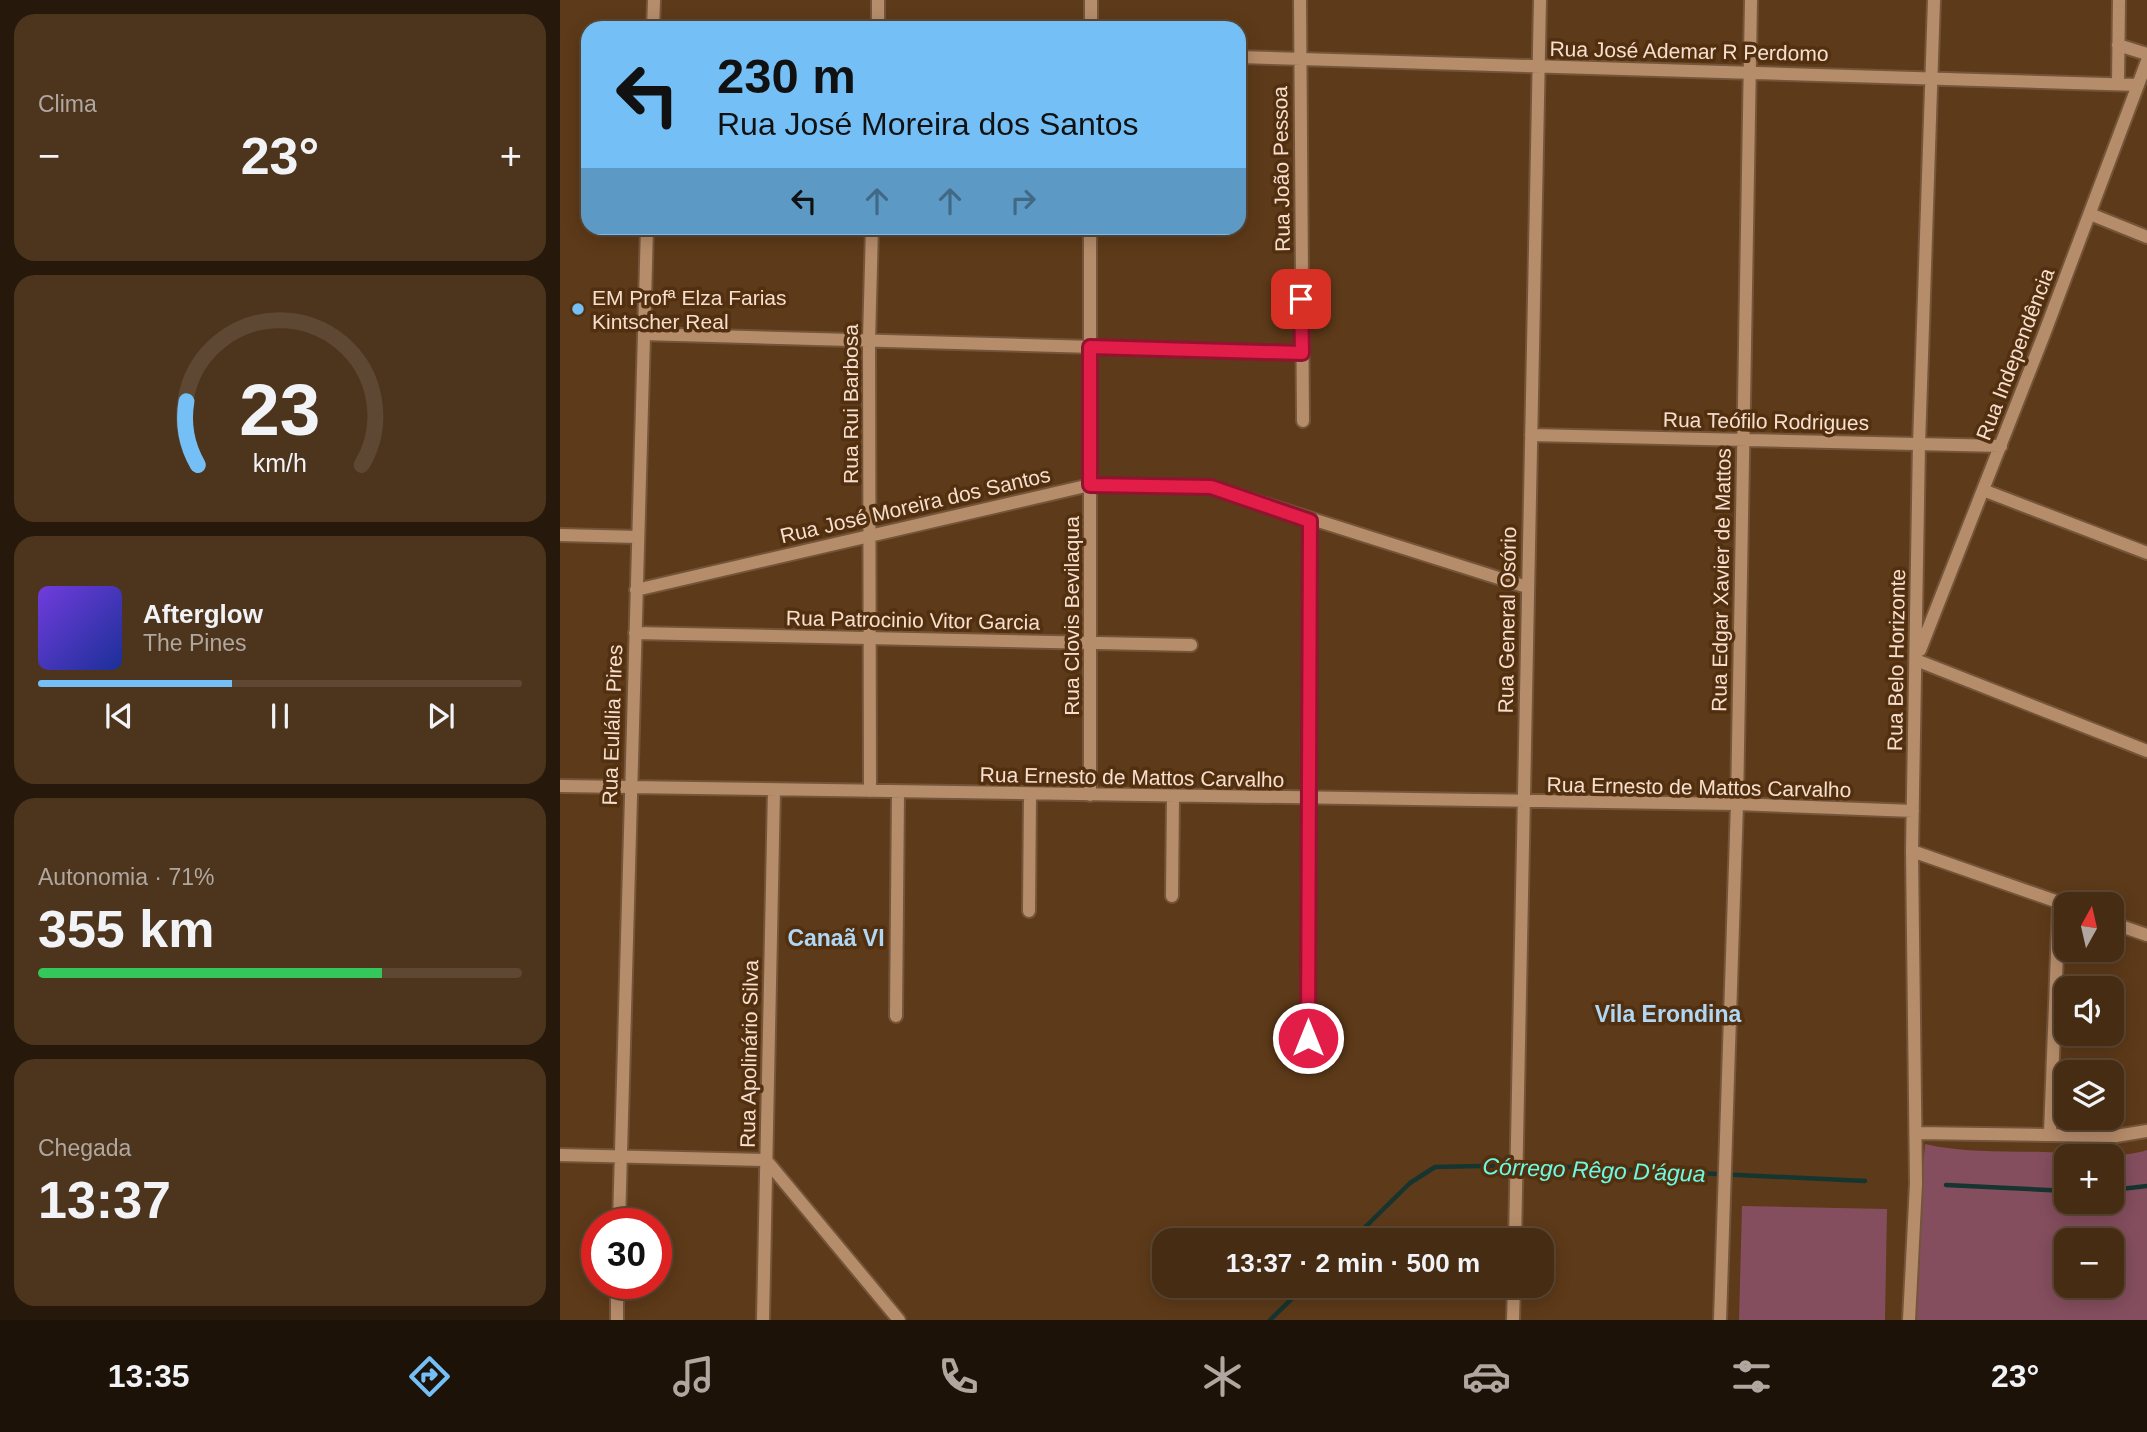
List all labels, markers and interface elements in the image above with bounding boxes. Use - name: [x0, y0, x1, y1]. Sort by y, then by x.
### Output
- street label: Rua José Ademar R Perdomo: [1549, 37, 1829, 65]
- icon: left: [602, 49, 693, 140]
- text: 230 m: [717, 49, 856, 103]
- street label: Rua João Pessoa: [1268, 86, 1294, 252]
- text: Clima: [38, 91, 97, 117]
- text: Rua José Moreira dos Santos: [717, 106, 1139, 142]
- text: 23°: [241, 127, 319, 185]
- text: −: [38, 135, 60, 177]
- text: +: [500, 135, 522, 177]
- icon: left: [785, 182, 823, 220]
- icon: ahead: [858, 182, 896, 220]
- icon: ahead: [931, 182, 969, 220]
- icon: right: [1004, 182, 1042, 220]
- street label: Rua Independência: [1972, 265, 2058, 443]
- pin: [1271, 269, 1331, 329]
- icon: arrive: [1282, 280, 1320, 318]
- place label: EM Profª Elza Farias Kintscher Real: [592, 286, 787, 333]
- marker: EM Profª Elza Farias Kintscher Real: [570, 301, 586, 317]
- street label: Rua Rui Barbosa: [839, 324, 862, 484]
- text: 23: [240, 369, 320, 450]
- street label: Rua Teófilo Rodrigues: [1663, 408, 1869, 434]
- street label: Rua Edgar Xavier de Mattos: [1707, 448, 1735, 712]
- text: km/h: [253, 449, 307, 477]
- street label: Rua José Moreira dos Santos: [778, 463, 1052, 547]
- street label: Rua Clovis Bevilaqua: [1060, 516, 1083, 716]
- street label: Rua General Osório: [1494, 526, 1520, 714]
- street label: Rua Belo Horizonte: [1883, 569, 1909, 751]
- text: Afterglow: [143, 599, 263, 629]
- street label: Rua Patrocinio Vitor Garcia: [786, 606, 1041, 634]
- text: The Pines: [143, 630, 247, 656]
- street label: Rua Eulália Pires: [598, 644, 626, 806]
- icon: previous: [100, 697, 138, 735]
- icon: pause: [261, 697, 299, 735]
- icon: next: [422, 697, 460, 735]
- street label: Rua Ernesto de Mattos Carvalho: [979, 763, 1285, 791]
- street label: Rua Ernesto de Mattos Carvalho: [1546, 773, 1852, 801]
- text: Autonomia · 71%: [38, 864, 214, 890]
- north arrow: [2054, 892, 2124, 962]
- map controls: [2054, 892, 2124, 1298]
- text: 355 km: [38, 900, 214, 958]
- district label: Canaã VI: [787, 925, 885, 951]
- street label: Rua Apolinário Silva: [736, 960, 762, 1148]
- button: sound: [2054, 976, 2124, 1046]
- position arrow: [1271, 1001, 1345, 1075]
- district label: Vila Erondina: [1595, 1001, 1741, 1027]
- button: layers: [2054, 1060, 2124, 1130]
- text: Chegada: [38, 1135, 131, 1161]
- button: +: [2054, 1144, 2124, 1214]
- water label: Córrego Rêgo D'água: [1482, 1153, 1706, 1187]
- text: 13:37: [38, 1171, 171, 1229]
- speed limit sign: 30: [581, 1208, 672, 1299]
- button: −: [2054, 1228, 2124, 1298]
- text: 13:37 · 2 min · 500 m: [1226, 1248, 1480, 1278]
- icon: directions: [405, 1352, 454, 1401]
- icon: music: [669, 1352, 718, 1401]
- icon: phone: [934, 1352, 983, 1401]
- icon: climate: [1198, 1352, 1247, 1401]
- icon: car: [1462, 1352, 1511, 1401]
- icon: filters: [1727, 1352, 1776, 1401]
- text: 13:35: [108, 1358, 190, 1394]
- text: 23°: [1991, 1358, 2039, 1394]

